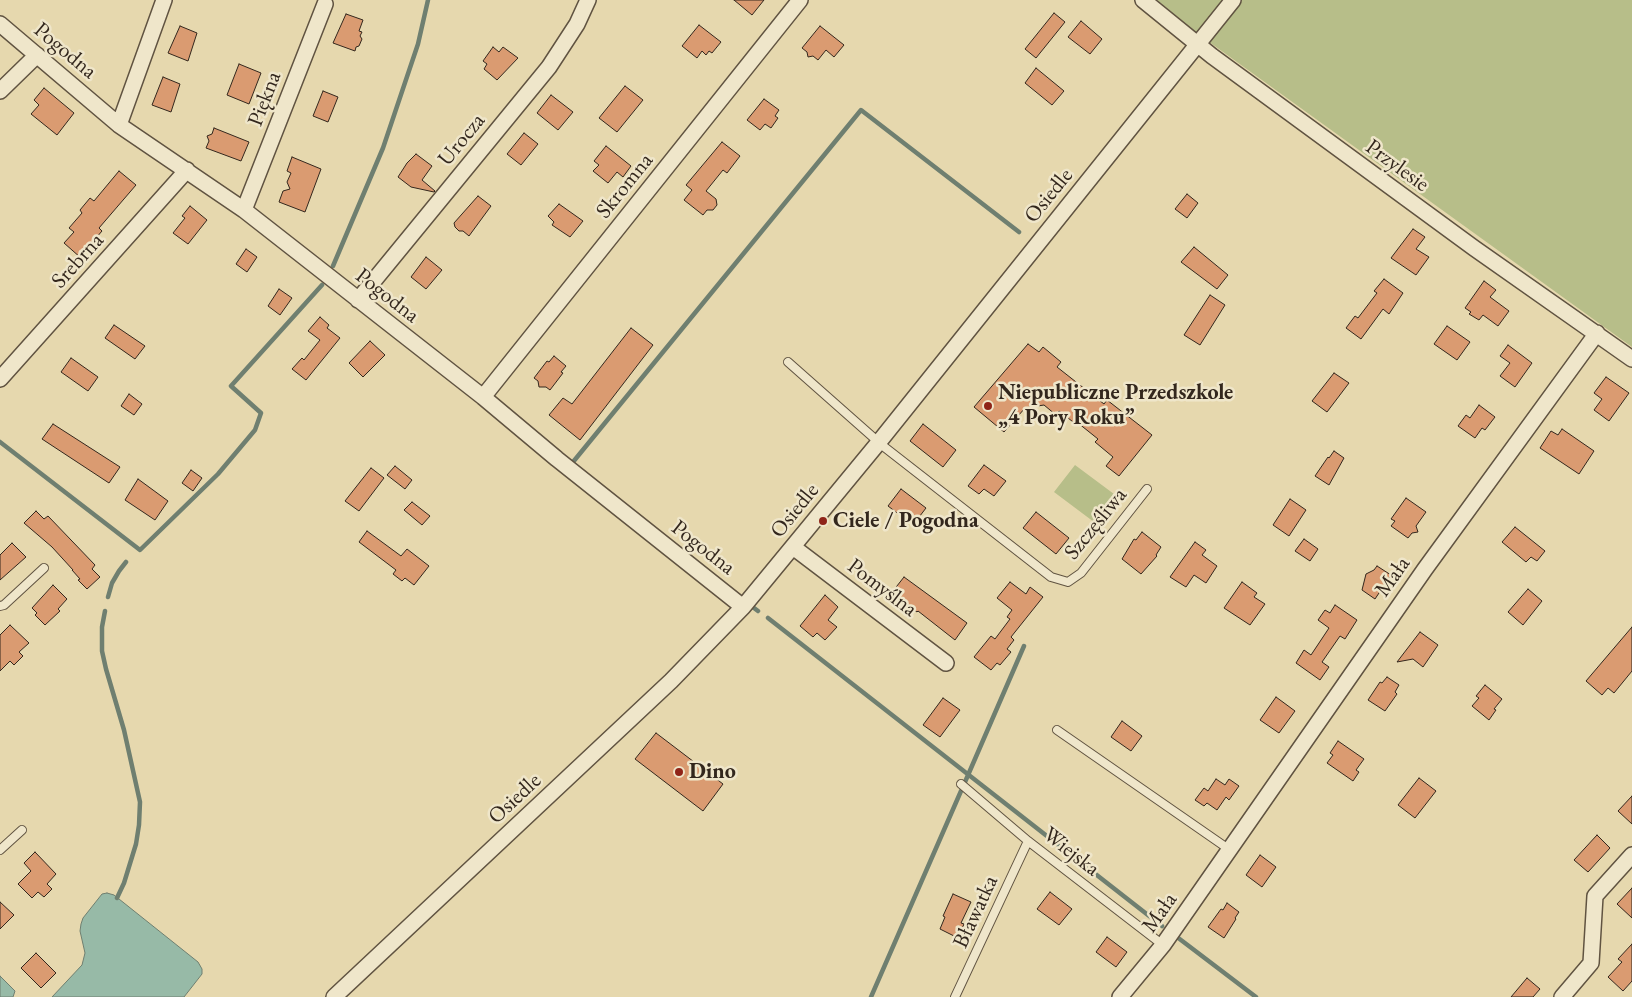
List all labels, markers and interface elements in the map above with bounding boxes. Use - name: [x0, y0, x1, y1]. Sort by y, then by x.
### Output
- street label: Pogodna: [28, 17, 102, 85]
- street label: Piękna: [243, 68, 287, 130]
- street label: Urocza: [433, 108, 491, 172]
- street label: Przylesie: [1360, 134, 1434, 198]
- street label: Skromna: [591, 148, 659, 224]
- street label: Osiedle: [1019, 163, 1079, 229]
- street label: Srebrna: [46, 228, 110, 294]
- street label: Pogodna: [350, 263, 424, 329]
- place label: Niepubliczne Przedszkole „4 Pory Roku”: [998, 380, 1233, 432]
- marker: Niepubliczne Przedszkole „4 Pory Roku”: [982, 400, 994, 412]
- street label: Osiedle: [765, 478, 825, 544]
- street label: Szczęśliwa: [1059, 483, 1133, 565]
- place label: Ciele / Pogodna: [833, 508, 979, 534]
- street label: Pogodna: [666, 515, 740, 581]
- marker: Ciele / Pogodna: [817, 515, 829, 527]
- street label: Mała: [1370, 552, 1416, 602]
- street label: Pomyślna: [842, 553, 922, 623]
- place label: Dino: [689, 759, 736, 785]
- marker: Dino: [673, 766, 685, 778]
- street label: Osiedle: [483, 768, 547, 830]
- street label: Wiejska: [1037, 822, 1105, 882]
- street label: Bławatka: [948, 872, 1004, 952]
- street label: Mała: [1137, 888, 1183, 938]

